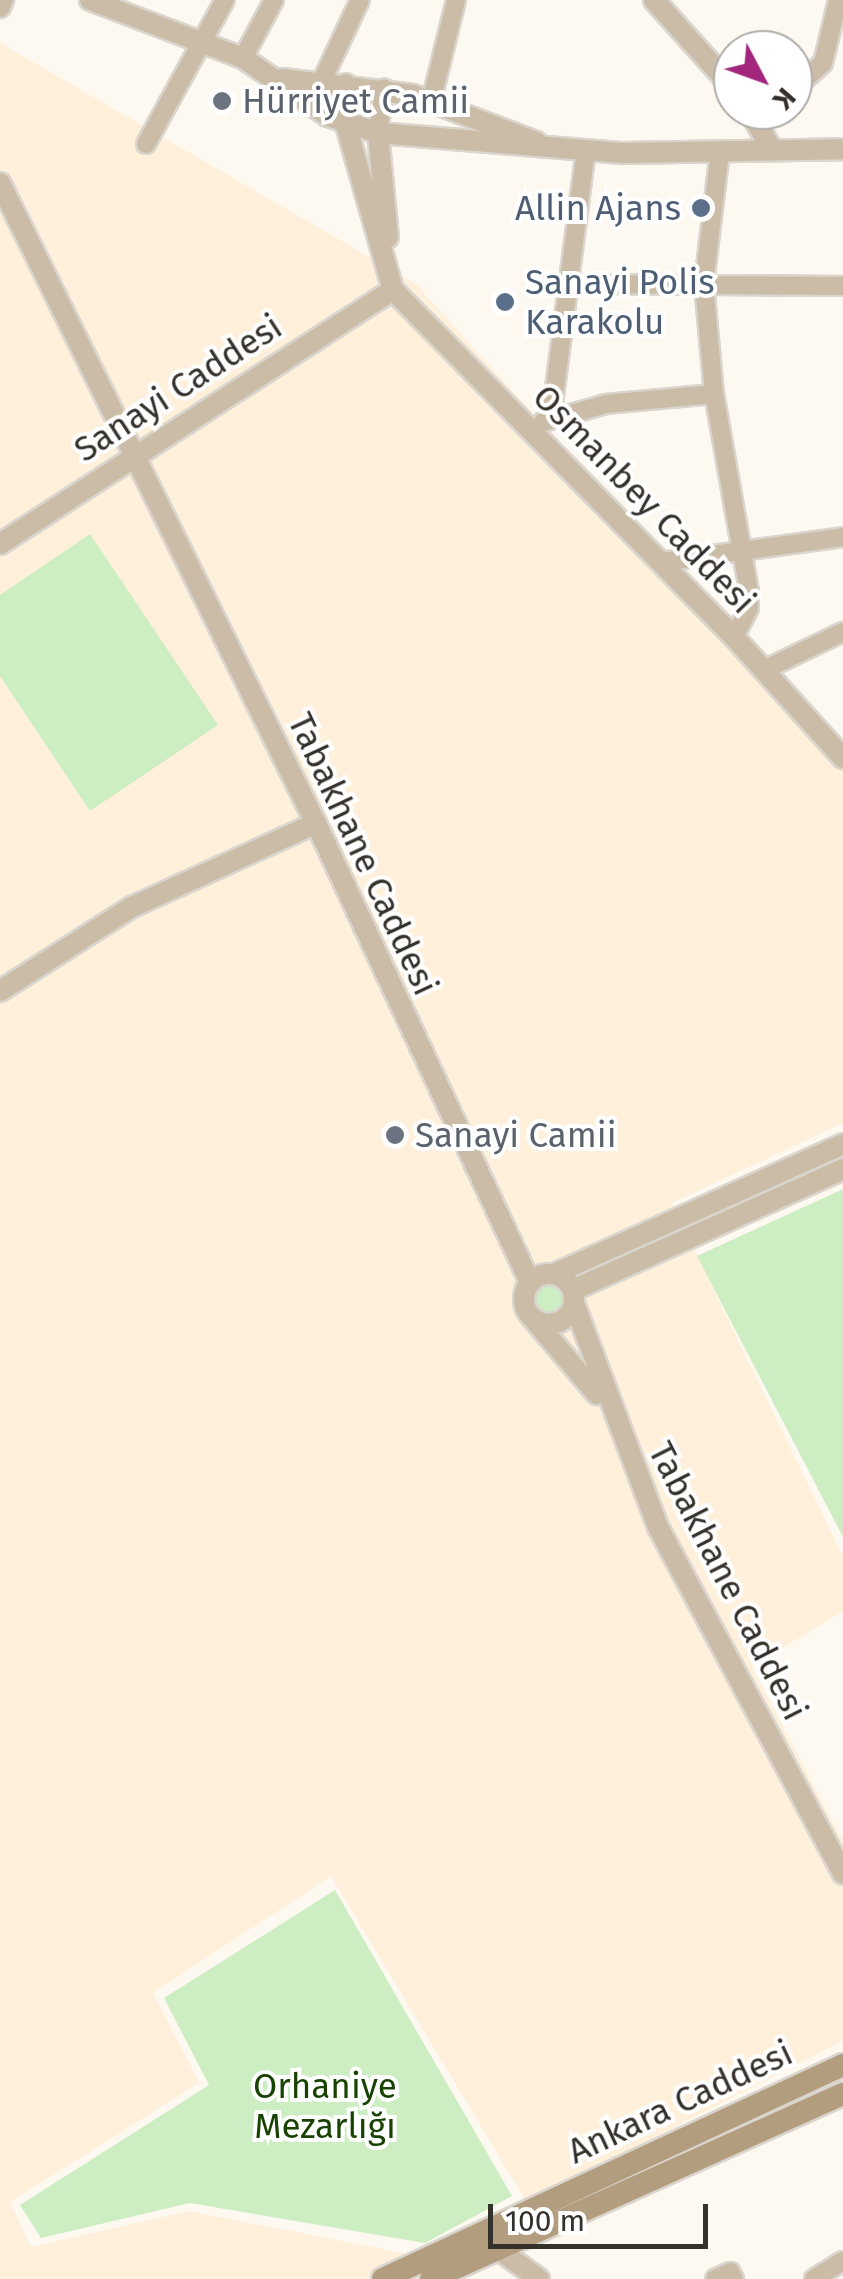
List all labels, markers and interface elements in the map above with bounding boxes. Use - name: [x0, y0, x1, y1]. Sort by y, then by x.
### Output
- north arrow: [713, 30, 813, 130]
- place label: Hürriyet Camii: [242, 80, 469, 122]
- text: K: [766, 81, 803, 116]
- marker: Hürriyet Camii: [211, 90, 233, 112]
- place label: Allin Ajans: [515, 187, 681, 229]
- marker: Allin Ajans: [690, 197, 712, 219]
- place label: Sanayi Polis Karakolu: [525, 261, 715, 343]
- marker: Sanayi Polis Karakolu: [494, 291, 516, 313]
- street label: Sanayi Caddesi: [66, 305, 290, 471]
- street label: Osmanbey Caddesi: [524, 376, 764, 622]
- street label: Tabakhane Caddesi: [279, 706, 447, 1002]
- place label: Sanayi Camii: [415, 1114, 617, 1156]
- marker: Sanayi Camii: [384, 1124, 406, 1146]
- street label: Tabakhane Caddesi: [640, 1435, 816, 1727]
- street label: Ankara Caddesi: [561, 2032, 799, 2172]
- park label: Orhaniye Mezarlığı: [253, 2065, 397, 2147]
- scale bar: [493, 2184, 713, 2246]
- text: 100 m: [505, 2203, 585, 2239]

